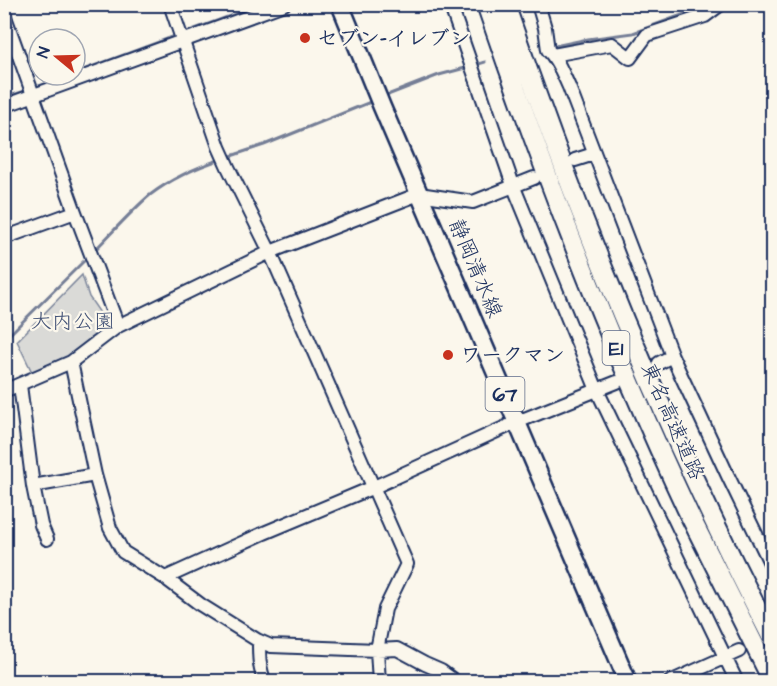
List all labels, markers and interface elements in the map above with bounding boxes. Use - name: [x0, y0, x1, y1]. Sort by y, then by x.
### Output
- place label: セブン-イレブン: [317, 24, 471, 53]
- north arrow: [27, 27, 87, 87]
- marker: セブン-イレブン: [298, 31, 312, 45]
- text: N: [32, 44, 56, 61]
- street label: 静岡清水線: [442, 214, 509, 322]
- park label: 大内公園: [31, 307, 115, 336]
- road number: E1: [602, 331, 630, 365]
- place label: ワークマン: [460, 341, 565, 370]
- marker: ワークマン: [441, 348, 455, 362]
- street label: 東名高速道路: [634, 358, 711, 485]
- road number: 67: [486, 377, 524, 411]

